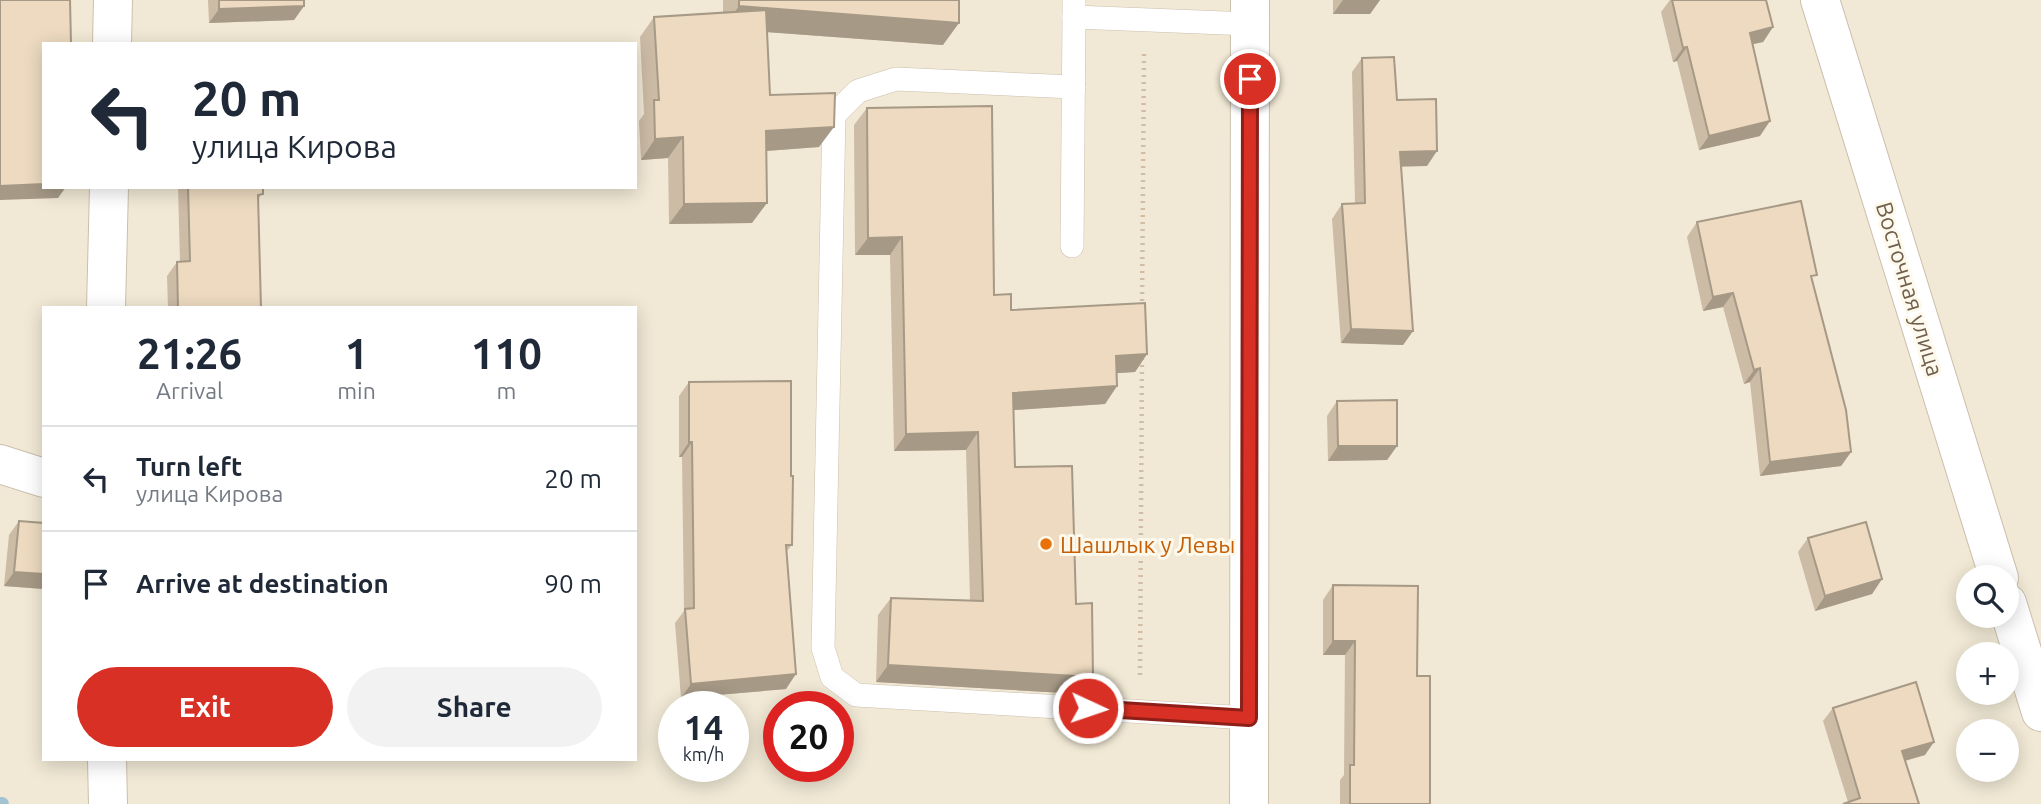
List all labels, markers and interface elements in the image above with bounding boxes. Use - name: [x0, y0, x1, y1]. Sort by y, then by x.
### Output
- pin: [1220, 49, 1280, 109]
- icon: arrive: [1231, 60, 1269, 98]
- icon: left: [77, 70, 168, 161]
- text: 20 m: [192, 70, 301, 125]
- text: улица Кирова: [192, 128, 397, 164]
- street label: Восточная улица: [1872, 199, 1948, 379]
- text: 21:26: [137, 330, 242, 377]
- text: 1: [345, 330, 368, 377]
- text: 110: [471, 330, 542, 377]
- text: Arrival: [156, 378, 223, 403]
- text: min: [337, 378, 376, 403]
- text: m: [496, 378, 516, 403]
- text: Turn left: [136, 452, 242, 481]
- icon: left: [77, 460, 115, 498]
- text: 20 m: [544, 464, 602, 493]
- text: улица Кирова: [136, 481, 283, 506]
- place label: Шашлык у Левы: [1060, 532, 1235, 557]
- marker: Шашлык у Левы: [1038, 536, 1054, 552]
- icon: arrive: [77, 565, 115, 603]
- map controls: [1956, 565, 2019, 782]
- button: search: [1956, 565, 2019, 628]
- text: Arrive at destination: [136, 569, 389, 598]
- text: 90 m: [544, 569, 602, 598]
- button: +: [1956, 642, 2019, 705]
- button: Exit: [77, 667, 333, 747]
- button: Share: [347, 667, 602, 747]
- position arrow: [1051, 671, 1125, 745]
- speed limit sign: 20: [763, 691, 854, 782]
- text: 14: [684, 707, 723, 747]
- button: −: [1956, 719, 2019, 782]
- text: km/h: [683, 744, 724, 764]

